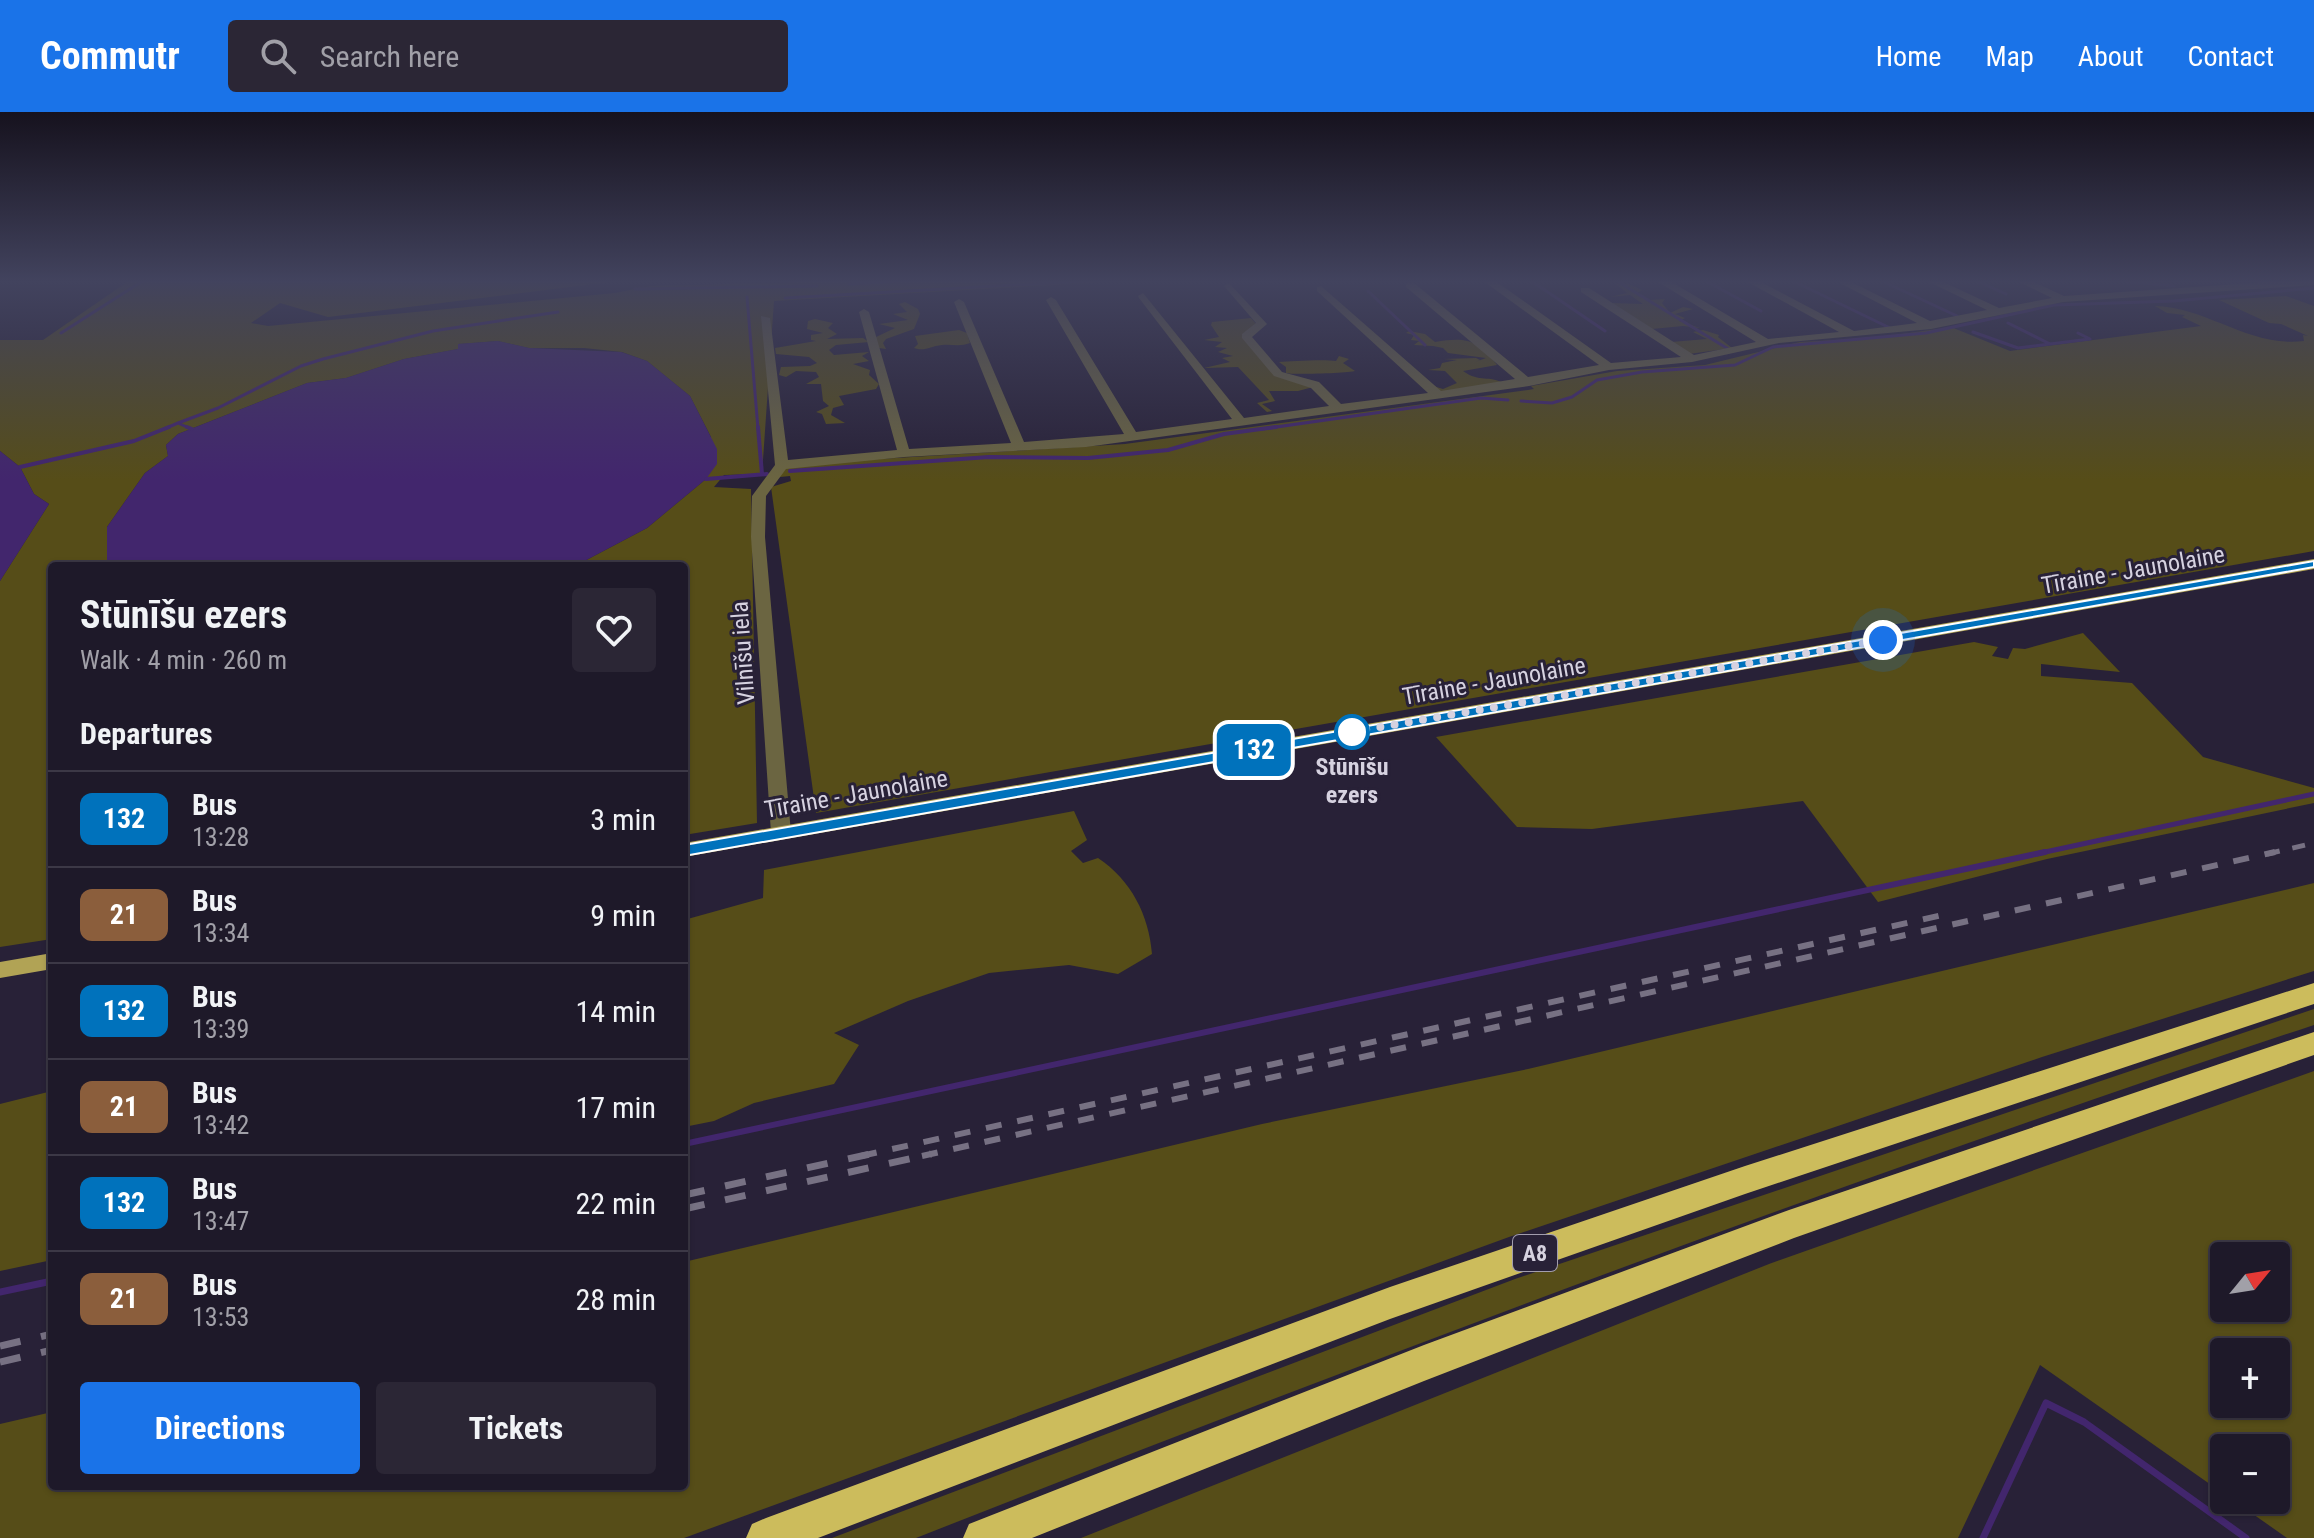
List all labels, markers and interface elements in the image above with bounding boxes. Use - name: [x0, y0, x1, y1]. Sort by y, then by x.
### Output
- search box: [228, 20, 788, 92]
- text: Commutr: [40, 34, 180, 78]
- icon: search: [256, 34, 300, 78]
- text: Search here: [320, 39, 459, 74]
- text: Home: [1876, 40, 1941, 73]
- text: Map: [1985, 40, 2034, 73]
- text: About: [2078, 40, 2144, 73]
- text: Contact: [2188, 40, 2274, 73]
- street label: Tīraine - Jaunolaine: [2039, 540, 2227, 600]
- button: heart: [572, 588, 656, 672]
- text: Stūnīšu ezers: [80, 593, 287, 637]
- street label: Vilnīšu iela: [725, 600, 761, 706]
- your location: [1863, 620, 1903, 660]
- text: Walk · 4 min · 260 m: [80, 645, 287, 675]
- street label: Tīraine - Jaunolaine: [1400, 651, 1588, 711]
- marker: Stūnīšu ezers: [1335, 715, 1369, 749]
- text: Departures: [80, 716, 213, 751]
- line badge: 132: [1208, 724, 1300, 776]
- text: 132: [1233, 733, 1275, 766]
- place label: Stūnīšu ezers: [1316, 753, 1388, 809]
- street label: Tīraine - Jaunolaine: [762, 764, 950, 824]
- text: Bus: [192, 787, 237, 822]
- text: 132: [103, 802, 145, 835]
- text: 3 min: [590, 802, 656, 837]
- text: 13:28: [192, 822, 249, 852]
- text: Bus: [192, 883, 237, 918]
- text: 21: [110, 898, 138, 931]
- text: 9 min: [590, 898, 656, 933]
- text: 13:34: [192, 918, 249, 948]
- text: Bus: [192, 979, 237, 1014]
- text: 132: [103, 994, 145, 1027]
- text: 14 min: [575, 994, 656, 1029]
- text: 13:39: [192, 1014, 249, 1044]
- text: Bus: [192, 1075, 237, 1110]
- text: 21: [110, 1090, 138, 1123]
- text: 17 min: [575, 1090, 656, 1125]
- text: 13:42: [192, 1110, 249, 1140]
- text: Bus: [192, 1171, 237, 1206]
- text: 132: [103, 1186, 145, 1219]
- text: 22 min: [575, 1186, 656, 1221]
- text: 13:47: [192, 1206, 249, 1236]
- road number: A8: [1513, 1235, 1557, 1271]
- north arrow: [2210, 1242, 2290, 1322]
- map controls: [2210, 1242, 2290, 1514]
- text: Bus: [192, 1267, 237, 1302]
- text: 21: [110, 1282, 138, 1315]
- text: 28 min: [575, 1282, 656, 1317]
- text: 13:53: [192, 1302, 249, 1332]
- button: +: [2210, 1338, 2290, 1418]
- button: Directions: [80, 1382, 360, 1474]
- button: Tickets: [376, 1382, 656, 1474]
- button: −: [2210, 1434, 2290, 1514]

